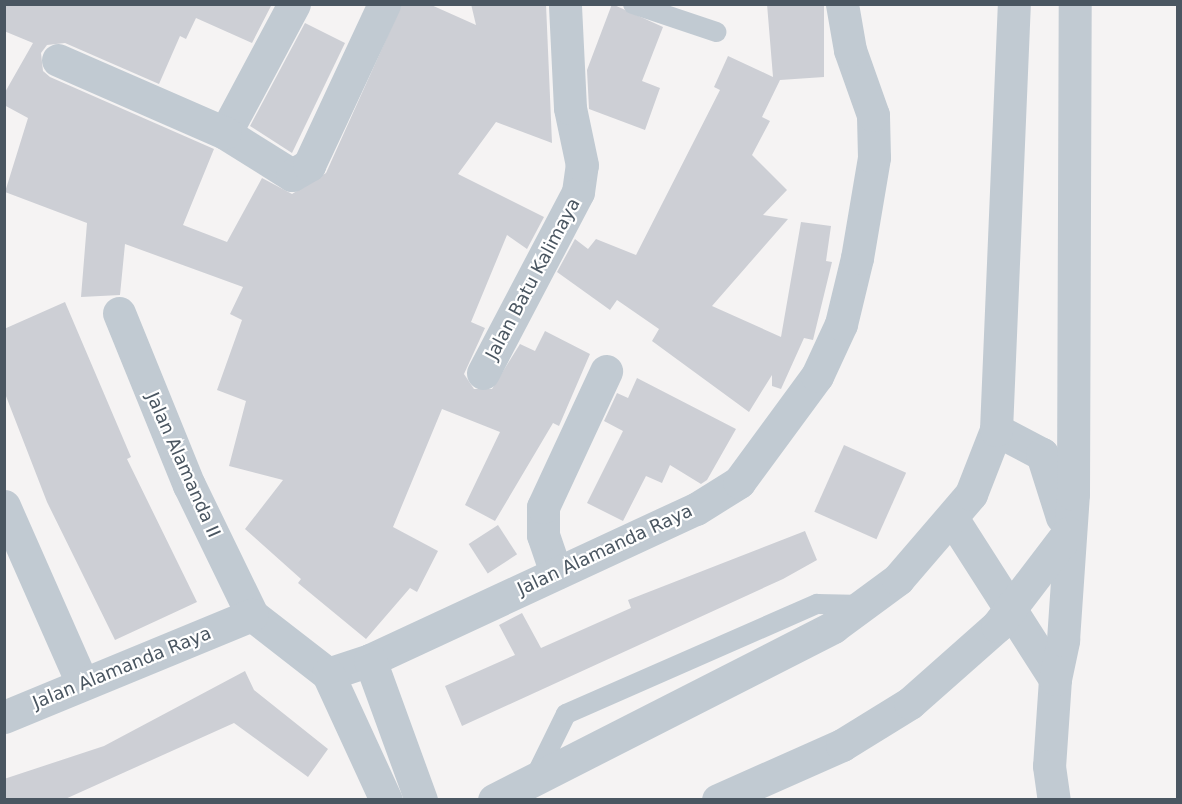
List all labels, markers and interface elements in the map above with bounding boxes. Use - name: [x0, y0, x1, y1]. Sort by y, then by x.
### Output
- street label: Jalan Batu Kalimaya: [481, 195, 585, 363]
- street label: Jalan Alamanda II: [141, 389, 225, 541]
- street label: Jalan Alamanda Raya: [514, 500, 696, 600]
- street label: Jalan Alamanda Raya: [29, 622, 215, 714]

